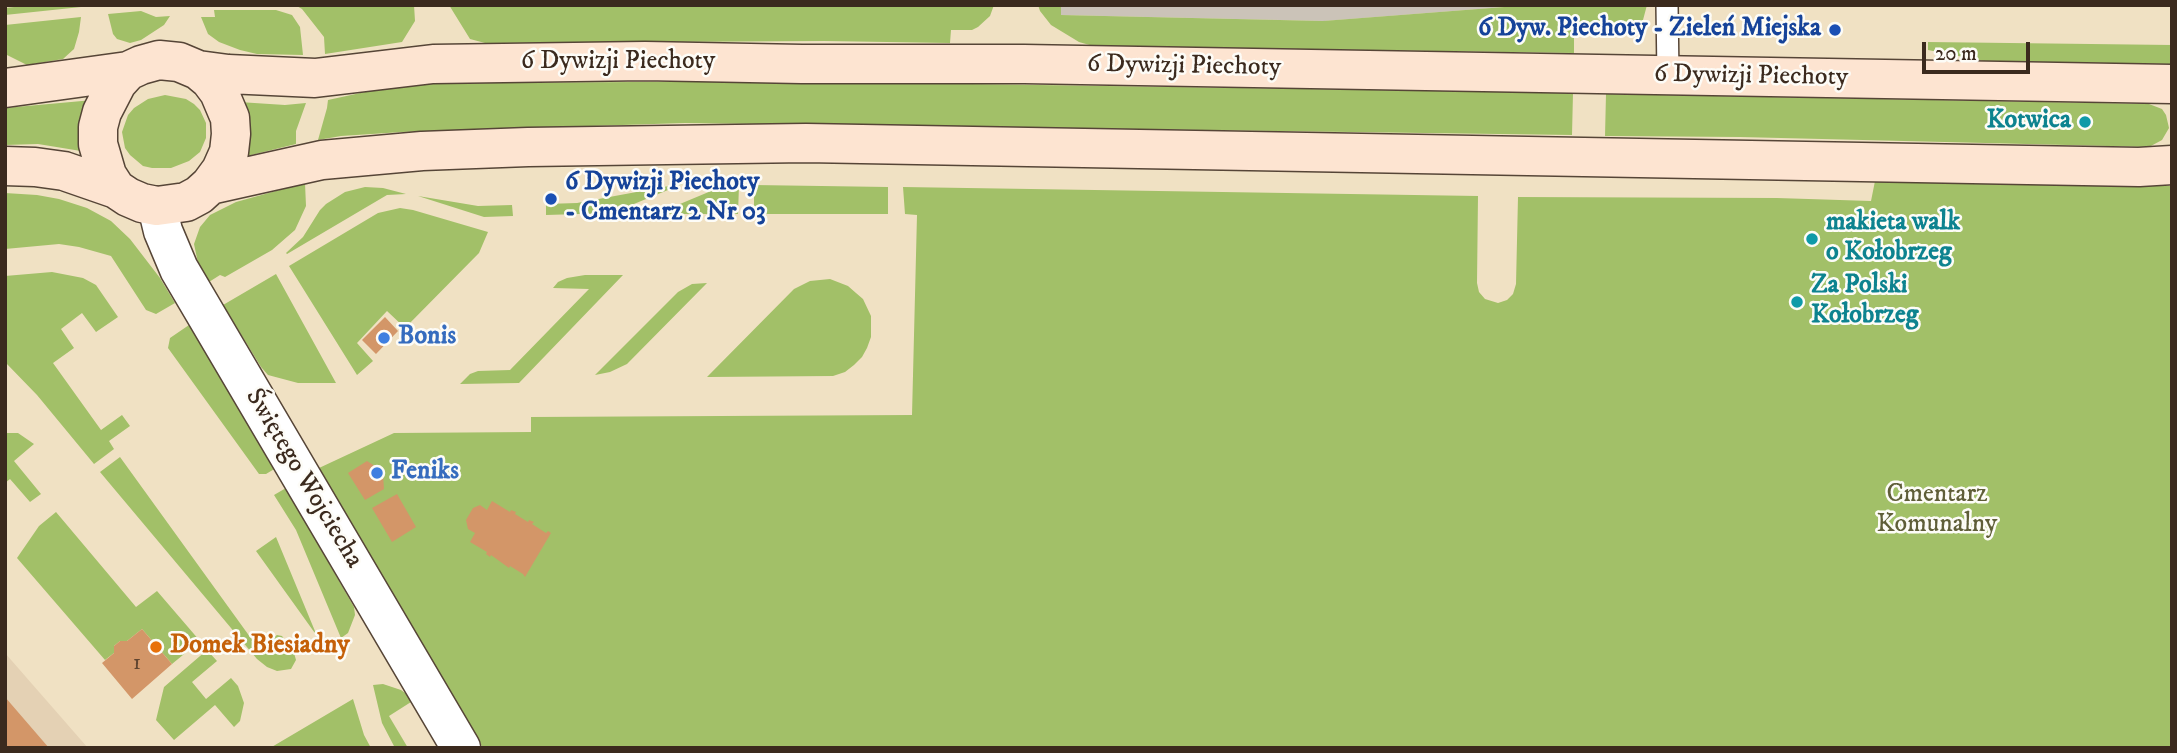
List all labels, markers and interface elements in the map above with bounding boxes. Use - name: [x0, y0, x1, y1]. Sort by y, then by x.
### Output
- place label: 6 Dyw. Piechoty - Zieleń Miejska: [1478, 14, 1821, 46]
- marker: 6 Dyw. Piechoty - Zieleń Miejska: [1827, 22, 1843, 38]
- scale bar: [1925, 28, 2034, 72]
- text: 20 m: [1935, 41, 1977, 67]
- street label: 6 Dywizji Piechoty: [521, 47, 715, 79]
- street label: 6 Dywizji Piechoty: [1087, 50, 1281, 84]
- street label: 6 Dywizji Piechoty: [1654, 60, 1848, 94]
- place label: Kotwica: [1986, 106, 2071, 138]
- marker: Kotwica: [2077, 114, 2093, 130]
- place label: 6 Dywizji Piechoty - Cmentarz 2 Nr 03: [565, 168, 766, 230]
- marker: 6 Dywizji Piechoty - Cmentarz 2 Nr 03: [543, 191, 559, 207]
- place label: makieta walk o Kołobrzeg: [1826, 208, 1960, 270]
- marker: makieta walk o Kołobrzeg: [1804, 231, 1820, 247]
- place label: Za Polski Kołobrzeg: [1811, 271, 1918, 332]
- marker: Za Polski Kołobrzeg: [1789, 294, 1805, 310]
- place label: Bonis: [398, 322, 456, 354]
- marker: Bonis: [376, 330, 392, 346]
- street label: Świętego Wojciecha: [237, 384, 369, 574]
- place label: Feniks: [391, 457, 459, 489]
- marker: Feniks: [369, 465, 385, 481]
- park label: Cmentarz Komunalny: [1877, 480, 1997, 542]
- place label: Domek Biesiadny: [170, 631, 350, 663]
- marker: Domek Biesiadny: [148, 639, 164, 655]
- house number: 1: [133, 650, 141, 678]

